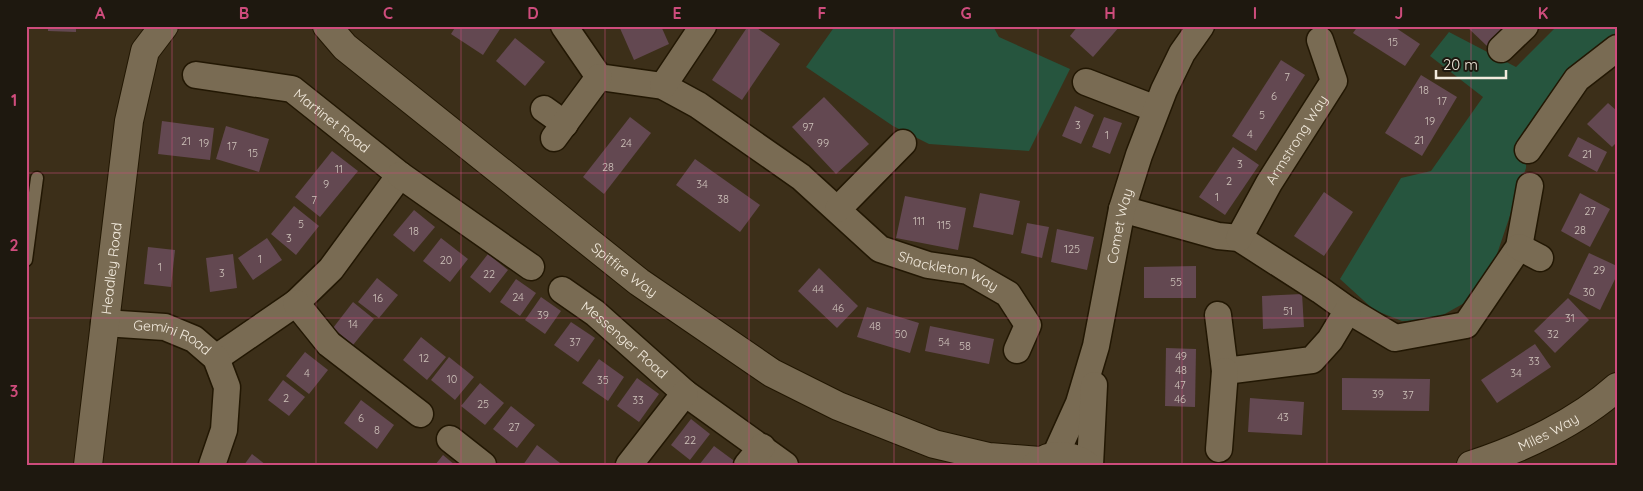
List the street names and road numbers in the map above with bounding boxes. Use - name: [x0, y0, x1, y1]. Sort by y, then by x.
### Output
- street label: Martinet Road: [290, 85, 374, 157]
- street label: Armstrong Way: [1261, 92, 1332, 188]
- street label: Comet Way: [1103, 186, 1137, 265]
- street label: Headley Road: [97, 221, 126, 315]
- street label: Spitfire Way: [588, 238, 661, 301]
- street label: Shackleton Way: [896, 247, 1002, 296]
- street label: Messenger Road: [578, 297, 671, 382]
- street label: Gemini Road: [133, 316, 215, 359]
- street label: Miles Way: [1515, 409, 1582, 455]

